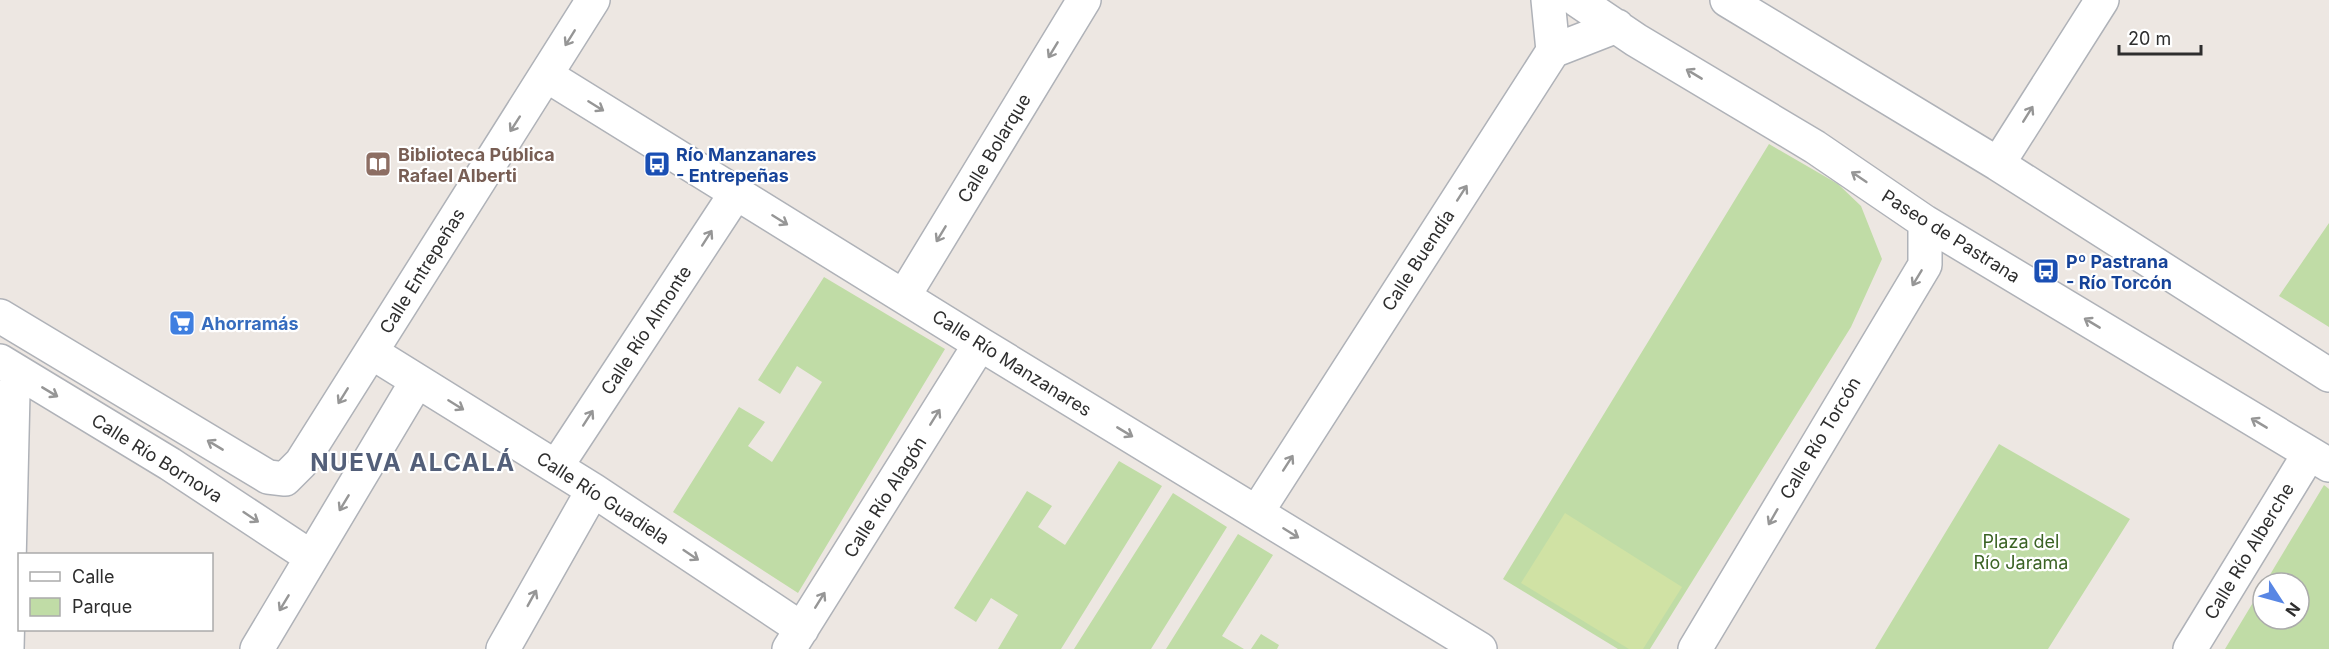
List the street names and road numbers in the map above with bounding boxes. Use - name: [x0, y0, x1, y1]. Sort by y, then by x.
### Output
- street label: Calle Bolarque: [953, 90, 1035, 206]
- street label: Paseo de Pastrana: [1878, 185, 2024, 287]
- street label: Calle Entrepeñas: [375, 205, 469, 337]
- street label: Calle Buendía: [1377, 205, 1459, 315]
- street label: Calle Río Almonte: [596, 262, 696, 398]
- street label: Calle Río Manzanares: [929, 305, 1095, 421]
- street label: Calle Río Torcón: [1775, 373, 1865, 503]
- street label: Calle Río Bornova: [88, 409, 226, 507]
- street label: Calle Río Alagón: [839, 433, 931, 561]
- street label: Calle Río Guadiela: [533, 447, 673, 549]
- street label: Calle Río Alberche: [2200, 479, 2298, 623]

